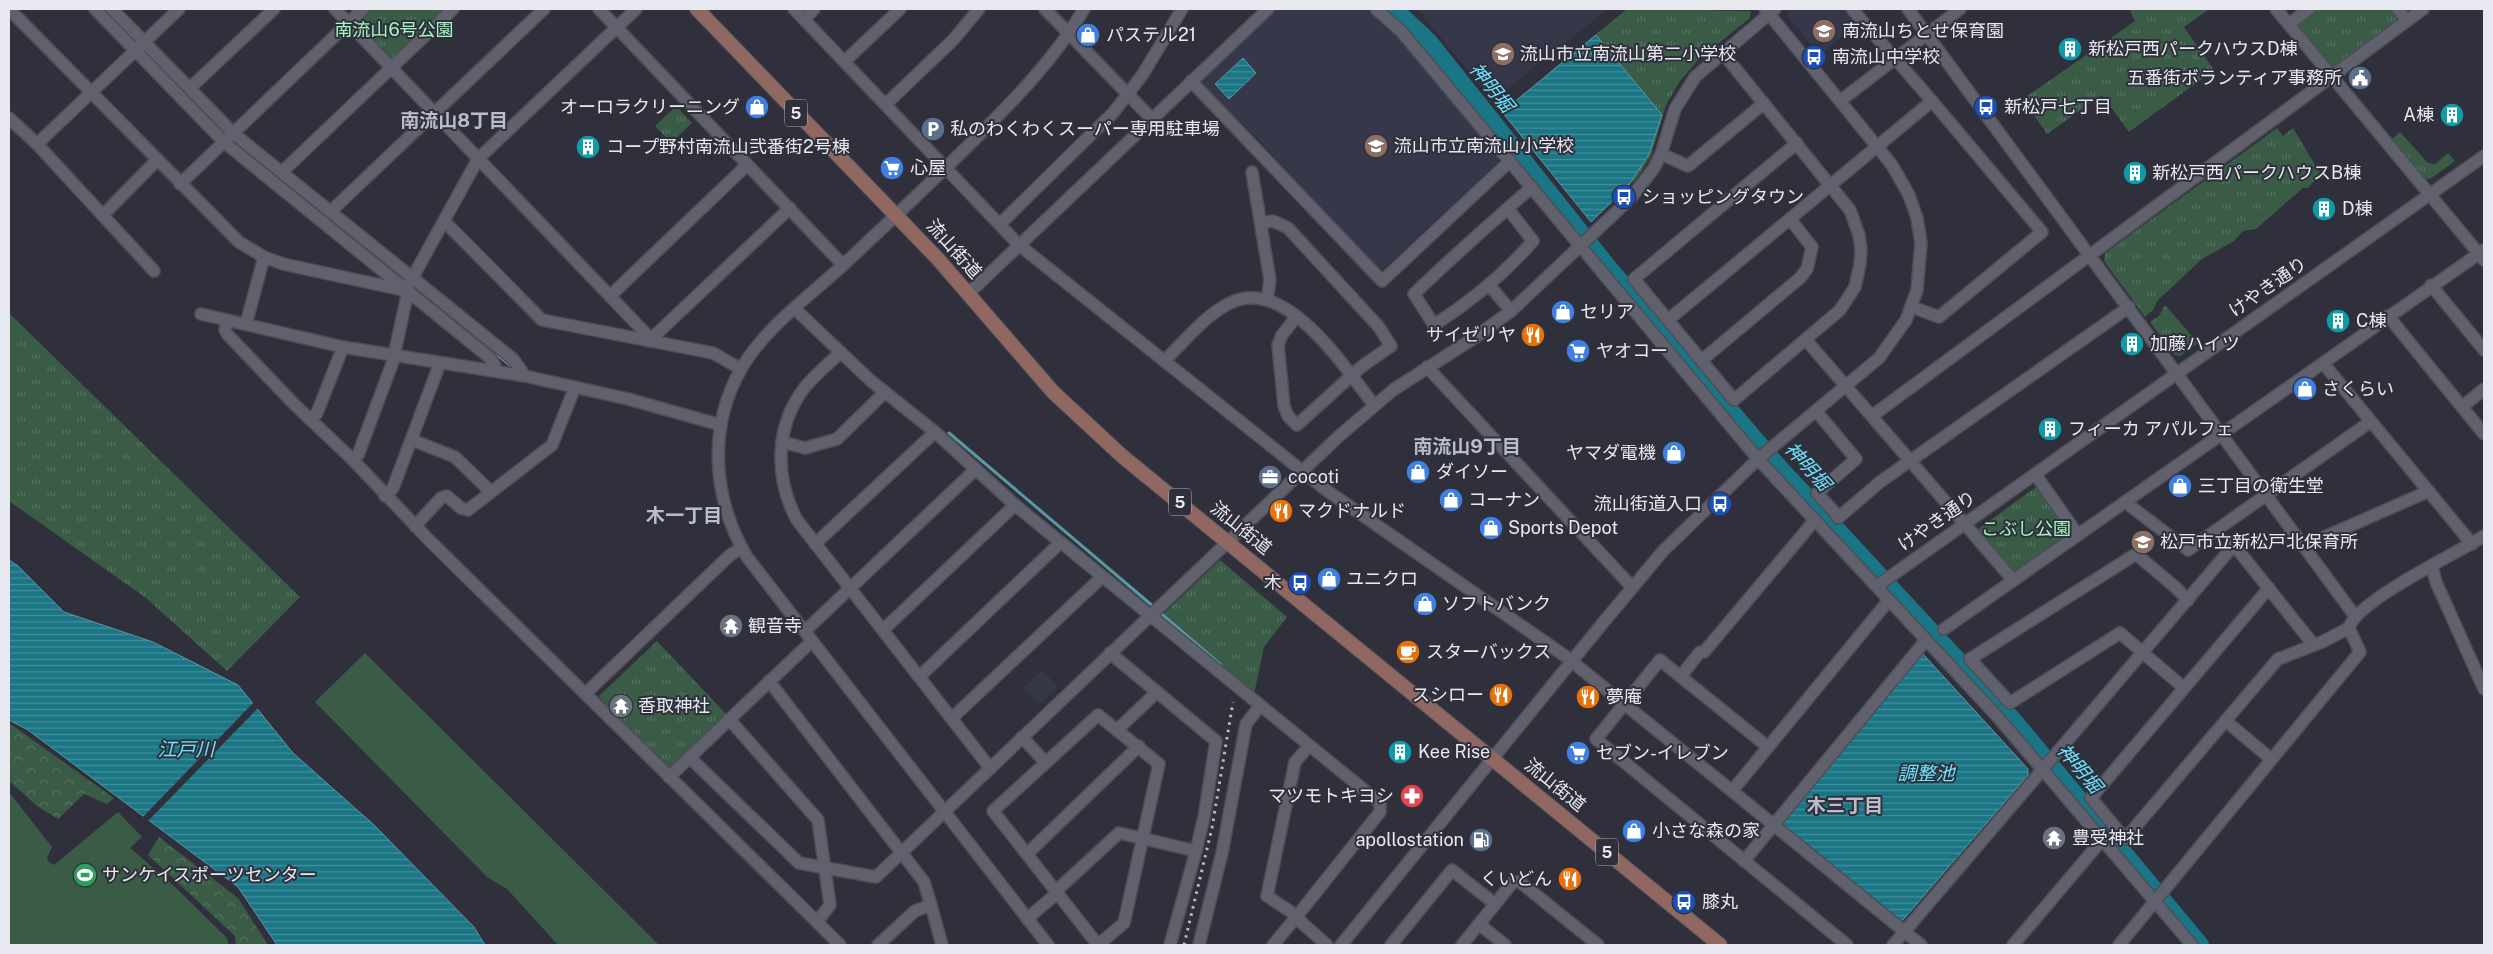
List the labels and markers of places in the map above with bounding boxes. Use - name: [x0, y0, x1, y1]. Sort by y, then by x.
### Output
- school or university icon: 南流山ちとせ保育園: [1811, 18, 1837, 44]
- place label: 南流山ちとせ保育園: [1842, 20, 2004, 41]
- shop icon: パステル21: [1075, 22, 1101, 48]
- place label: パステル21: [1106, 24, 1196, 45]
- building icon: 新松戸西パークハウスD棟: [2057, 36, 2083, 62]
- place label: 新松戸西パークハウスD棟: [2088, 38, 2298, 59]
- school or university icon: 流山市立南流山第二小学校: [1490, 41, 1516, 67]
- place label: 流山市立南流山第二小学校: [1520, 43, 1736, 64]
- bus stop icon: 南流山中学校: [1801, 44, 1827, 70]
- place label: 南流山中学校: [1832, 46, 1940, 67]
- public building icon: 五番街ボランティア事務所: [2347, 65, 2373, 91]
- place label: 五番街ボランティア事務所: [2127, 67, 2342, 88]
- shop icon: オーロラクリーニング: [744, 94, 770, 120]
- bus stop icon: 新松戸七丁目: [1973, 94, 1999, 120]
- place label: オーロラクリーニング: [560, 96, 740, 117]
- place label: 新松戸七丁目: [2004, 96, 2112, 117]
- building icon: A棟: [2439, 102, 2465, 128]
- place label: A棟: [2403, 104, 2434, 125]
- parking icon: 私のわくわくスーパー専用駐車場: [920, 116, 946, 142]
- place label: 私のわくわくスーパー専用駐車場: [950, 118, 1220, 139]
- school or university icon: 流山市立南流山小学校: [1363, 133, 1389, 159]
- building icon: コープ野村南流山弐番街2号棟: [575, 134, 601, 160]
- place label: 流山市立南流山小学校: [1394, 135, 1574, 156]
- place label: コープ野村南流山弐番街2号棟: [606, 136, 850, 157]
- supermarket icon: 心屋: [879, 155, 905, 181]
- place label: 心屋: [910, 157, 946, 178]
- building icon: 新松戸西パークハウスB棟: [2122, 160, 2148, 186]
- place label: 新松戸西パークハウスB棟: [2152, 162, 2361, 183]
- bus stop icon: ショッピングタウン: [1611, 184, 1637, 210]
- place label: ショッピングタウン: [1642, 186, 1804, 207]
- building icon: D棟: [2311, 196, 2337, 222]
- place label: D棟: [2342, 198, 2372, 219]
- shop icon: セリア: [1550, 299, 1576, 325]
- place label: セリア: [1580, 301, 1634, 322]
- building icon: C棟: [2325, 308, 2351, 334]
- place label: C棟: [2356, 310, 2386, 331]
- restaurant icon: サイゼリヤ: [1520, 322, 1546, 348]
- place label: サイゼリヤ: [1426, 324, 1516, 345]
- building icon: 加藤ハイツ: [2119, 331, 2145, 357]
- place label: 加藤ハイツ: [2150, 333, 2240, 354]
- supermarket icon: ヤオコー: [1565, 338, 1591, 364]
- place label: ヤオコー: [1596, 340, 1668, 361]
- shop icon: さくらい: [2292, 376, 2318, 402]
- place label: さくらい: [2322, 378, 2394, 399]
- building icon: フィーカ アパルフェ: [2037, 416, 2063, 442]
- place label: フィーカ アパルフェ: [2068, 418, 2234, 439]
- shop icon: ヤマダ電機: [1661, 440, 1687, 466]
- place label: ヤマダ電機: [1566, 442, 1656, 463]
- shop icon: ダイソー: [1405, 459, 1431, 485]
- place label: ダイソー: [1436, 461, 1508, 482]
- office icon: cocoti: [1257, 464, 1283, 490]
- place label: cocoti: [1288, 466, 1339, 487]
- shop icon: 三丁目の衛生堂: [2167, 473, 2193, 499]
- place label: 三丁目の衛生堂: [2198, 475, 2324, 496]
- shop icon: コーナン: [1438, 487, 1464, 513]
- place label: コーナン: [1468, 489, 1540, 510]
- bus stop icon: 流山街道入口: [1707, 491, 1733, 517]
- place label: 流山街道入口: [1594, 493, 1702, 514]
- restaurant icon: マクドナルド: [1268, 498, 1294, 524]
- place label: マクドナルド: [1298, 500, 1406, 521]
- shop icon: Sports Depot: [1478, 515, 1504, 541]
- place label: Sports Depot: [1508, 517, 1618, 538]
- school or university icon: 松戸市立新松戸北保育所: [2130, 529, 2156, 555]
- place label: 松戸市立新松戸北保育所: [2160, 531, 2358, 552]
- shop icon: ユニクロ: [1316, 566, 1342, 592]
- place label: ユニクロ: [1346, 568, 1418, 589]
- bus stop icon: 木: [1287, 570, 1313, 596]
- place label: 木: [1264, 572, 1282, 593]
- shop icon: ソフトバンク: [1412, 591, 1438, 617]
- place label: ソフトバンク: [1442, 593, 1551, 614]
- temple icon: 観音寺: [718, 613, 744, 639]
- place label: 観音寺: [748, 615, 802, 636]
- cafe icon: スターバックス: [1395, 639, 1421, 665]
- place label: スターバックス: [1426, 641, 1551, 662]
- restaurant icon: スシロー: [1488, 682, 1514, 708]
- place label: スシロー: [1412, 684, 1484, 705]
- restaurant icon: 夢庵: [1575, 684, 1601, 710]
- place label: 夢庵: [1606, 686, 1642, 707]
- temple icon: 香取神社: [608, 693, 634, 719]
- place label: 香取神社: [638, 695, 710, 716]
- building icon: Kee Rise: [1387, 739, 1413, 765]
- supermarket icon: セブン-イレブン: [1565, 740, 1591, 766]
- place label: Kee Rise: [1418, 741, 1490, 762]
- place label: セブン-イレブン: [1596, 742, 1729, 763]
- pharmacy icon: マツモトキヨシ: [1399, 783, 1425, 809]
- place label: マツモトキヨシ: [1268, 785, 1394, 806]
- shop icon: 小さな森の家: [1621, 818, 1647, 844]
- place label: 小さな森の家: [1652, 820, 1760, 841]
- temple icon: 豊受神社: [2041, 825, 2067, 851]
- fuel station icon: apollostation: [1468, 827, 1494, 853]
- place label: 豊受神社: [2072, 827, 2144, 848]
- place label: apollostation: [1355, 829, 1464, 850]
- sports icon: サンケイスポーツセンター: [72, 862, 98, 888]
- place label: サンケイスポーツセンター: [102, 864, 317, 885]
- restaurant icon: くいどん: [1557, 866, 1583, 892]
- place label: くいどん: [1480, 868, 1552, 889]
- bus stop icon: 膝丸: [1671, 889, 1697, 915]
- place label: 膝丸: [1702, 891, 1738, 912]

